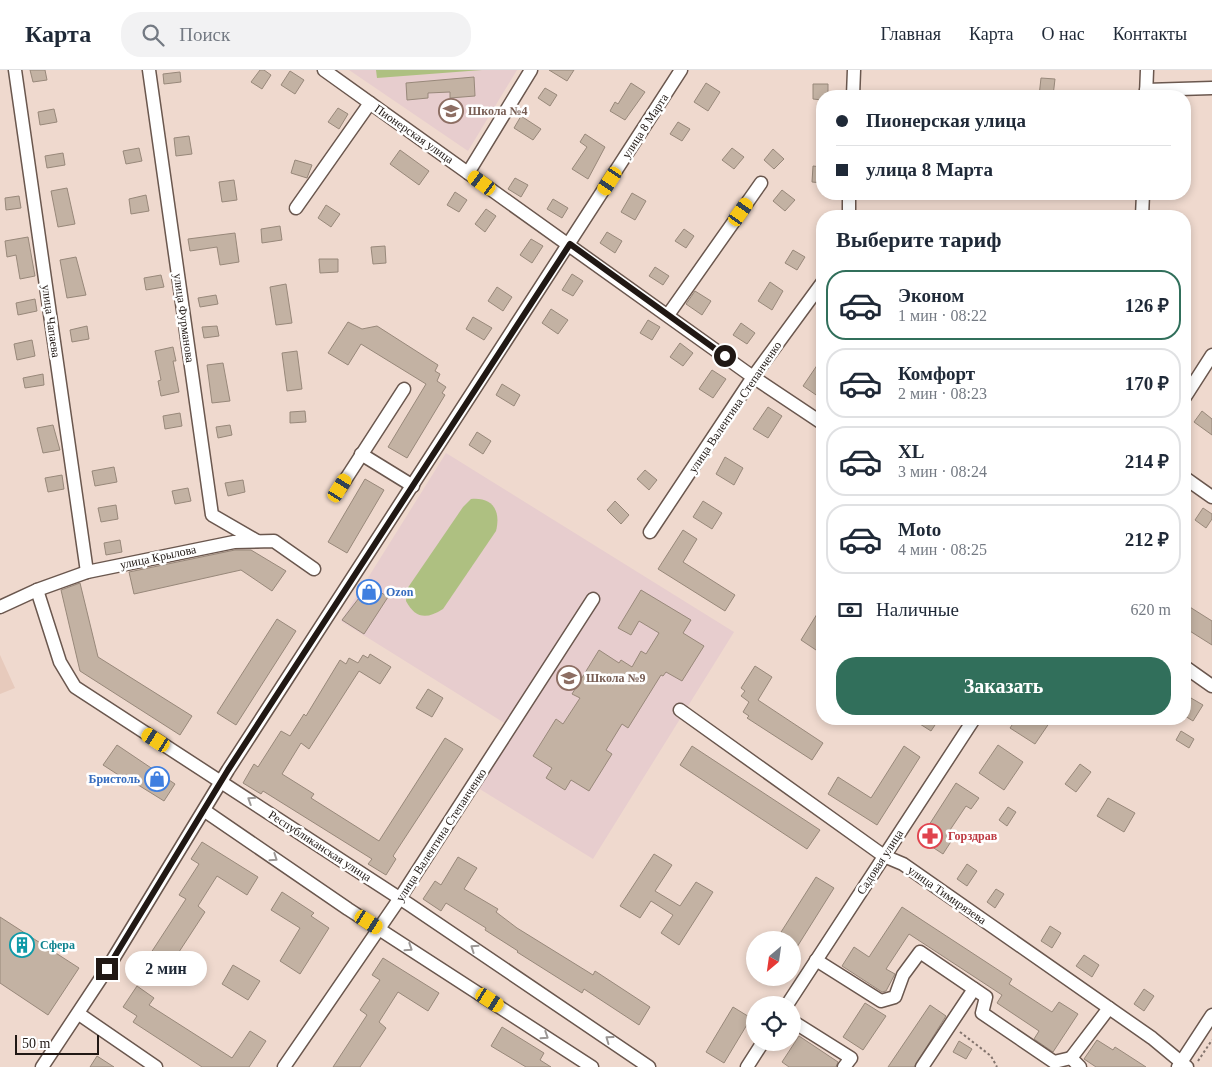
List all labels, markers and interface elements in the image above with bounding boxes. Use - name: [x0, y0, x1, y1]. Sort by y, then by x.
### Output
- search box: [121, 12, 471, 57]
- text: Карта: [25, 21, 91, 47]
- icon: search: [139, 21, 167, 49]
- text: Поиск: [179, 24, 230, 45]
- text: Главная: [881, 24, 941, 44]
- text: Карта: [969, 24, 1014, 44]
- text: О нас: [1042, 24, 1085, 44]
- text: Контакты: [1113, 24, 1187, 44]
- street label: улица 8 Марта: [619, 91, 671, 161]
- school or university icon: Школа №4: [438, 98, 464, 124]
- street label: Пионерская улица: [372, 102, 457, 167]
- place label: Школа №4: [468, 104, 528, 118]
- text: Пионерская улица: [866, 110, 1026, 131]
- text: улица 8 Марта: [866, 159, 993, 180]
- car: [595, 164, 624, 198]
- car: [465, 168, 498, 198]
- car: [726, 195, 755, 229]
- text: Выберите тариф: [836, 227, 1002, 252]
- street label: улица Фурманова: [171, 272, 197, 364]
- icon: car: [838, 283, 883, 328]
- street label: улица Чапаева: [39, 284, 63, 359]
- text: Эконом: [898, 285, 964, 306]
- text: 126 ₽: [1125, 295, 1169, 316]
- text: 1 мин · 08:22: [898, 307, 987, 324]
- street label: улица Валентина Степанченко: [686, 338, 784, 476]
- route start: [714, 345, 736, 367]
- icon: car: [838, 361, 883, 406]
- text: Комфорт: [898, 363, 975, 384]
- text: 170 ₽: [1125, 373, 1169, 394]
- text: 2 мин · 08:23: [898, 385, 987, 402]
- icon: car: [838, 439, 883, 484]
- text: XL: [898, 441, 924, 462]
- text: 214 ₽: [1125, 451, 1169, 472]
- text: 3 мин · 08:24: [898, 463, 987, 480]
- car: [325, 471, 354, 505]
- icon: car: [838, 517, 883, 562]
- text: Moto: [898, 519, 941, 540]
- text: 212 ₽: [1125, 529, 1169, 550]
- text: 4 мин · 08:25: [898, 541, 987, 558]
- street label: улица Крылова: [119, 542, 198, 572]
- shop icon: Ozon: [356, 579, 382, 605]
- place label: Ozon: [386, 585, 414, 599]
- icon: cash: [836, 596, 864, 624]
- text: Наличные: [876, 599, 959, 620]
- text: 620 m: [1131, 601, 1171, 618]
- button: Заказать: [836, 657, 1171, 715]
- school or university icon: Школа №9: [556, 665, 582, 691]
- place label: Школа №9: [586, 671, 646, 685]
- car: [139, 726, 172, 754]
- shop icon: Бристоль: [144, 766, 170, 792]
- street label: улица Валентина Степанченко: [393, 766, 489, 904]
- place label: Бристоль: [88, 772, 141, 786]
- one-way arrow: [247, 797, 256, 807]
- street label: Республиканская улица: [266, 808, 375, 885]
- pharmacy icon: Горздрав: [917, 823, 943, 849]
- street label: Садовая улица: [854, 826, 907, 897]
- place label: Горздрав: [948, 829, 998, 843]
- one-way arrow: [268, 852, 277, 861]
- street label: улица Тимирязева: [905, 863, 989, 928]
- car: [352, 908, 385, 936]
- north arrow: [746, 931, 801, 986]
- map controls: [746, 931, 801, 1051]
- building icon: Сфера: [9, 932, 35, 958]
- place label: Сфера: [40, 938, 75, 952]
- one-way arrow: [403, 942, 413, 951]
- one-way arrow: [471, 945, 480, 954]
- callout: 2 мин: [124, 952, 207, 986]
- route end: [96, 958, 118, 980]
- text: 2 мин: [145, 960, 187, 977]
- car: [473, 986, 506, 1014]
- button: locate: [746, 996, 801, 1051]
- one-way arrow: [540, 1030, 549, 1039]
- scale bar: [15, 1032, 99, 1055]
- text: 50 m: [22, 1036, 50, 1051]
- one-way arrow: [605, 1036, 615, 1045]

